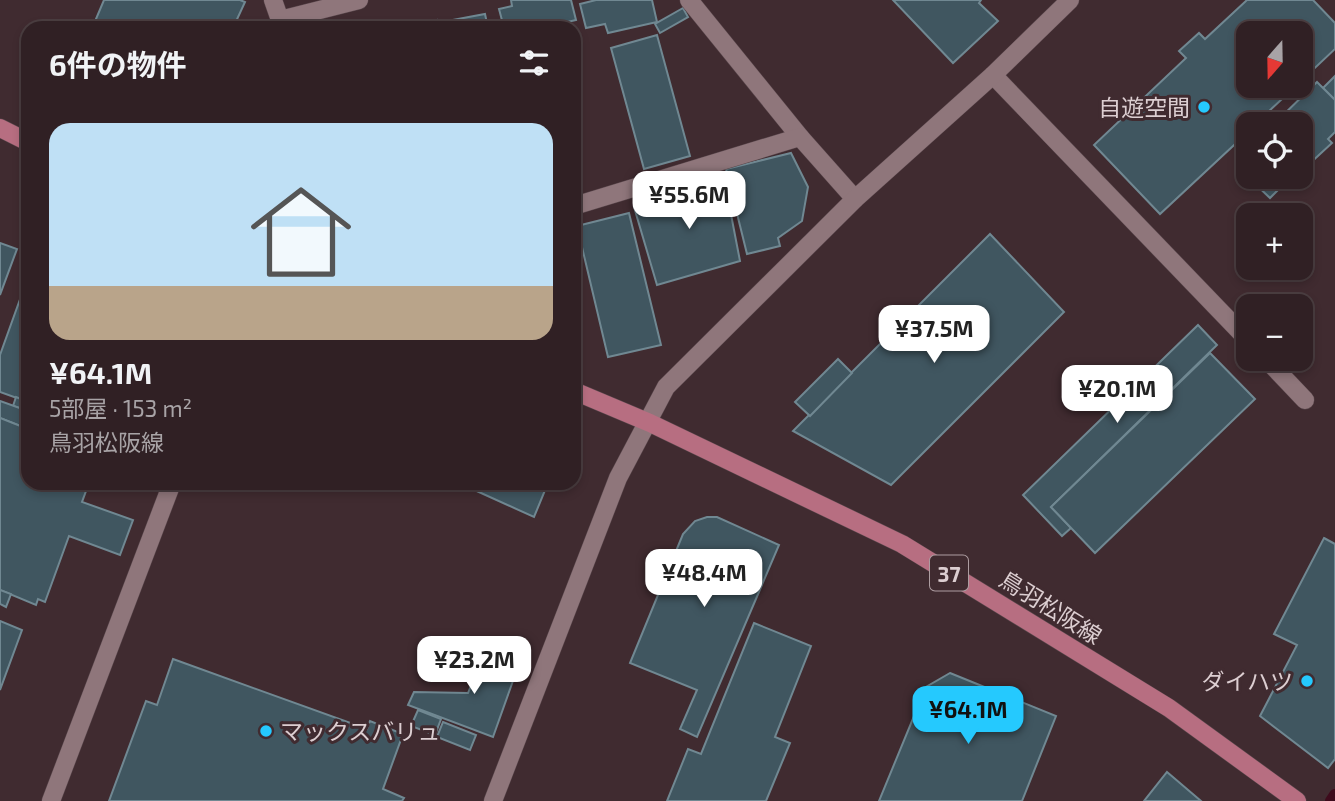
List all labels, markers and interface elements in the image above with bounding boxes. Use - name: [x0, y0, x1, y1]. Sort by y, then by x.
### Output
- north arrow: [1236, 21, 1312, 98]
- map controls: [1236, 21, 1313, 371]
- icon: filters: [515, 44, 553, 82]
- text: 6件の物件: [49, 46, 187, 82]
- place label: 自遊空間: [1098, 93, 1190, 121]
- marker: 自遊空間: [1196, 99, 1212, 115]
- button: locate: [1236, 112, 1313, 189]
- icon: home: [238, 169, 364, 295]
- pin: ¥55.6M: [632, 172, 746, 231]
- text: ¥55.6M: [649, 180, 729, 208]
- button: +: [1236, 203, 1313, 280]
- button: −: [1236, 294, 1313, 371]
- pin: ¥37.5M: [877, 306, 991, 365]
- text: ¥37.5M: [895, 314, 973, 342]
- text: ¥64.1M: [49, 354, 152, 390]
- pin: ¥20.1M: [1060, 366, 1174, 425]
- text: ¥20.1M: [1078, 374, 1156, 402]
- text: 5部屋 · 153 m²: [49, 394, 192, 422]
- text: 鳥羽松阪線: [49, 428, 164, 456]
- pin: ¥48.4M: [647, 550, 761, 609]
- road number: 37: [930, 556, 968, 590]
- text: ¥48.4M: [661, 558, 747, 586]
- street label: 鳥羽松阪線: [995, 565, 1107, 649]
- pin: ¥23.2M: [417, 636, 531, 696]
- text: ¥23.2M: [433, 645, 515, 673]
- place label: ダイハツ: [1201, 667, 1293, 695]
- marker: ダイハツ: [1299, 673, 1315, 689]
- pin: ¥64.1M: [911, 686, 1025, 746]
- text: ¥64.1M: [928, 695, 1008, 723]
- place label: マックスバリュ: [280, 717, 440, 745]
- marker: マックスバリュ: [258, 723, 274, 739]

